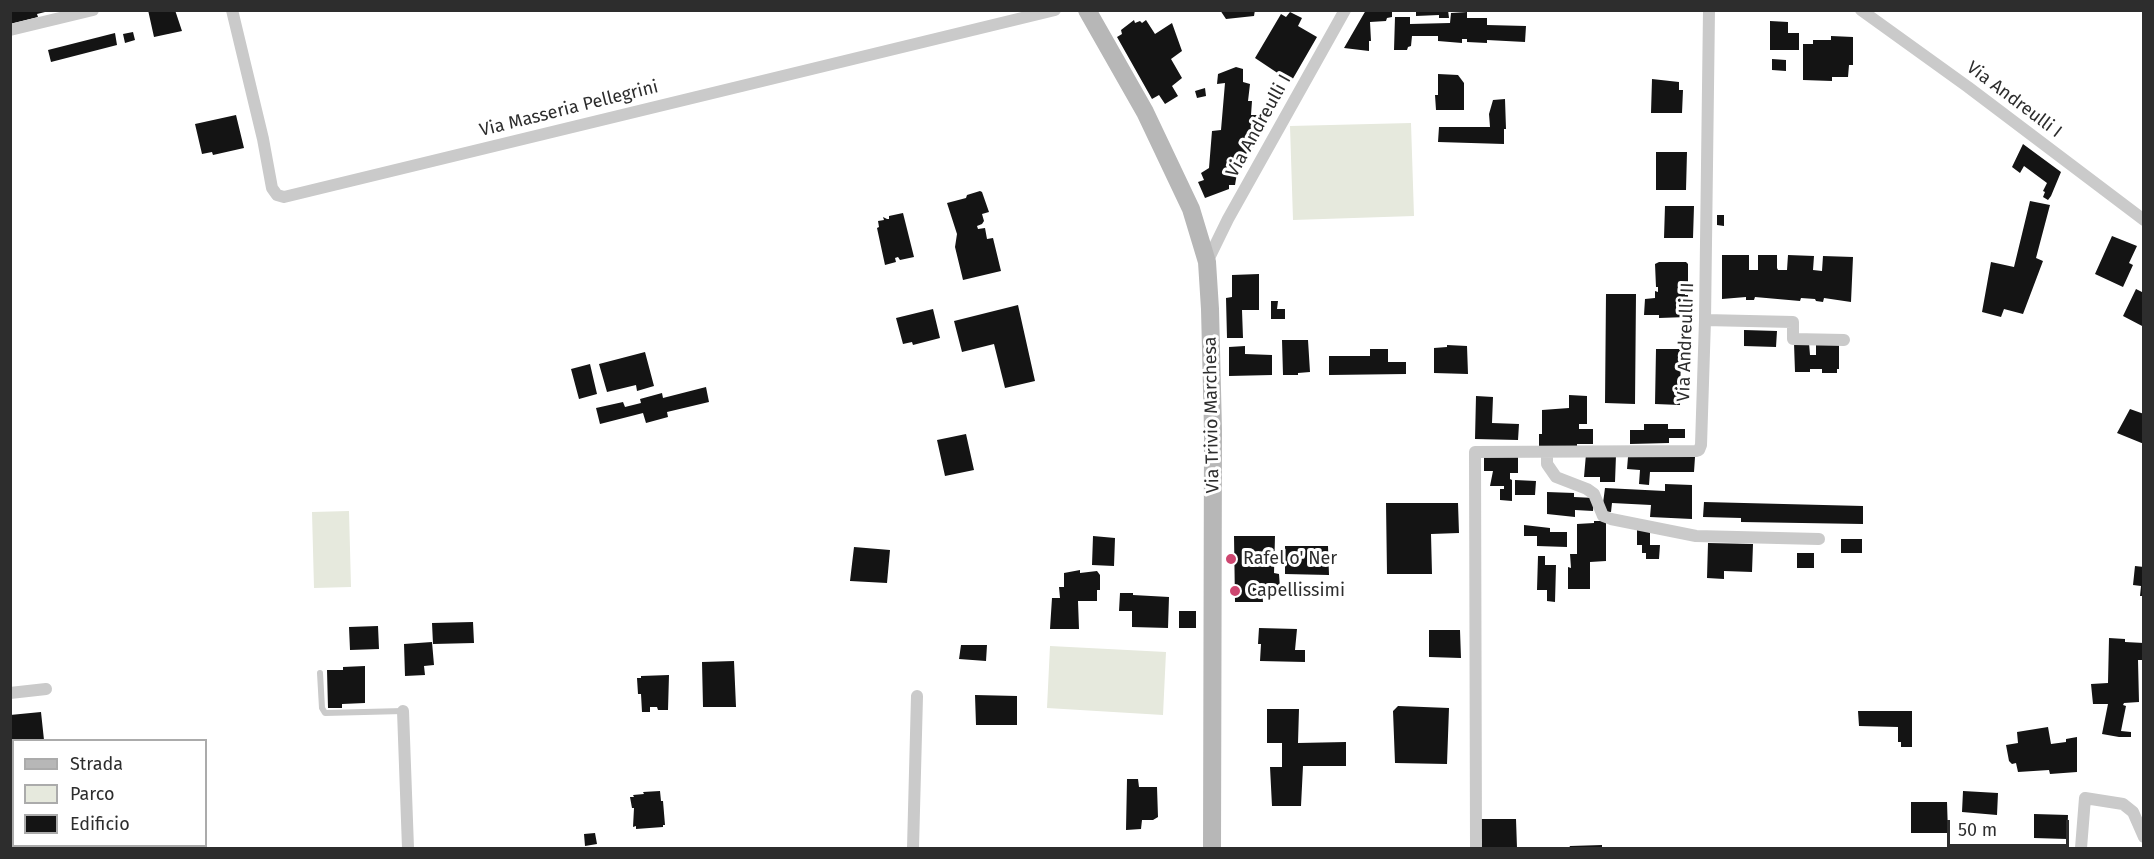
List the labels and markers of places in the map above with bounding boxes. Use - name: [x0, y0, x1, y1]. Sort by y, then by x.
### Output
- place label: Rafel o' Ner: [1243, 548, 1337, 570]
- marker: Rafel o' Ner: [1224, 552, 1238, 566]
- place label: Capellissimi: [1247, 580, 1345, 602]
- marker: Capellissimi: [1228, 584, 1242, 598]

